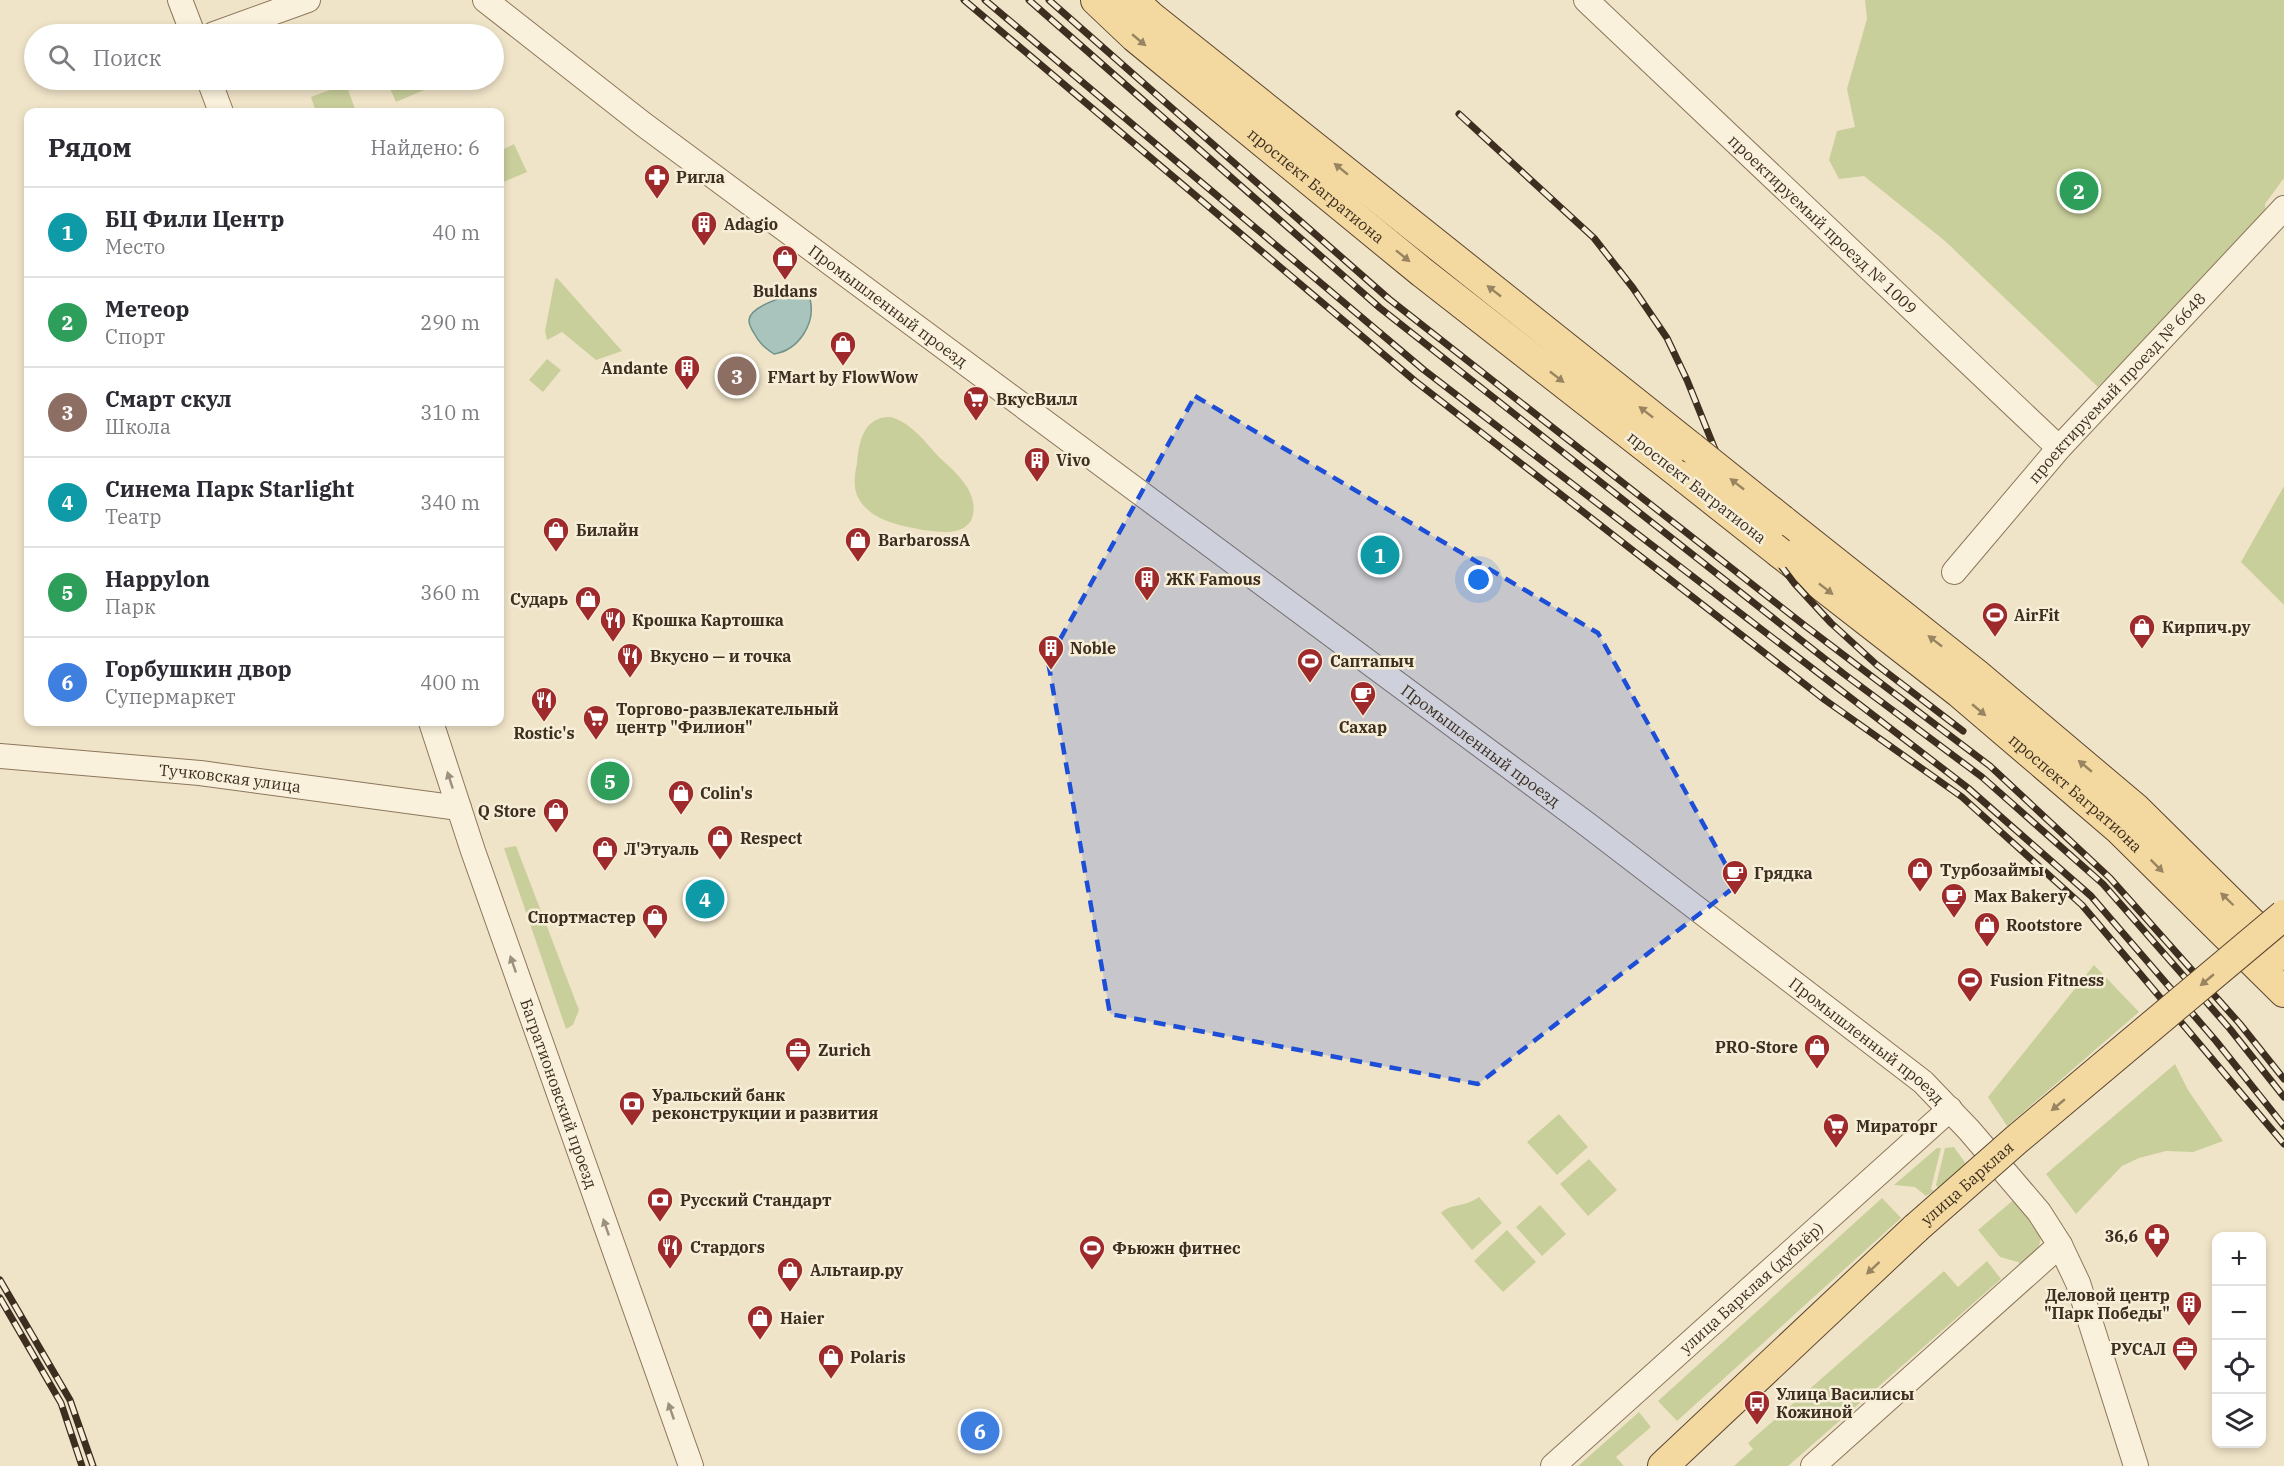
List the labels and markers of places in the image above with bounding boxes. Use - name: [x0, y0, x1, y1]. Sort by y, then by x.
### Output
- pharmacy icon: Ригла: [642, 162, 672, 200]
- place label: Ригла: [676, 167, 725, 187]
- pin: 2: [2060, 168, 2098, 213]
- building icon: Adagio: [689, 209, 719, 247]
- place label: Adagio: [724, 214, 778, 234]
- shop icon: Buldans: [770, 243, 800, 281]
- place label: Buldans: [753, 281, 817, 301]
- shop icon: FMart by FlowWow: [828, 329, 858, 367]
- building icon: Andante: [672, 353, 702, 391]
- pin: 3: [718, 354, 756, 398]
- place label: Andante: [601, 358, 668, 378]
- place label: FMart by FlowWow: [768, 367, 919, 387]
- supermarket icon: ВкусВилл: [961, 384, 991, 422]
- place label: ВкусВилл: [996, 389, 1078, 409]
- building icon: Vivo: [1022, 445, 1052, 483]
- place label: Vivo: [1056, 450, 1090, 470]
- shop icon: Билайн: [541, 515, 571, 553]
- place label: Билайн: [576, 520, 639, 540]
- shop icon: BarbarossA: [843, 525, 873, 563]
- place label: BarbarossA: [878, 530, 970, 550]
- pin: 1: [1360, 532, 1400, 578]
- building icon: ЖК Famous: [1132, 564, 1162, 602]
- place label: ЖК Famous: [1166, 569, 1261, 589]
- shop icon: Сударь: [573, 584, 603, 622]
- place label: Сударь: [510, 589, 568, 609]
- sports icon: AirFit: [1980, 600, 2010, 638]
- restaurant icon: Крошка Картошка: [598, 605, 628, 643]
- place label: AirFit: [2014, 605, 2060, 625]
- place label: Крошка Картошка: [632, 610, 784, 630]
- shop icon: Кирпич.ру: [2127, 612, 2157, 650]
- place label: Кирпич.ру: [2162, 617, 2252, 637]
- building icon: Noble: [1036, 633, 1066, 671]
- place label: Noble: [1070, 638, 1116, 658]
- restaurant icon: Вкусно — и точка: [615, 641, 645, 679]
- place label: Вкусно — и точка: [650, 646, 791, 666]
- sports icon: Саптапыч: [1295, 646, 1325, 684]
- place label: Саптапыч: [1330, 651, 1414, 671]
- cafe icon: Сахар: [1348, 679, 1378, 717]
- restaurant icon: Rostic's: [529, 685, 559, 723]
- place label: Торгово-развлекательный центр "Филион": [616, 699, 839, 737]
- supermarket icon: Торгово-развлекательный центр "Филион": [581, 703, 611, 741]
- place label: Сахар: [1339, 717, 1387, 737]
- place label: Rostic's: [513, 723, 575, 743]
- pin: 5: [590, 758, 630, 804]
- shop icon: Colin's: [666, 778, 696, 816]
- place label: Colin's: [700, 783, 753, 803]
- shop icon: Q Store: [541, 796, 571, 834]
- place label: Q Store: [478, 801, 536, 821]
- shop icon: Respect: [705, 823, 735, 861]
- place label: Respect: [740, 828, 802, 848]
- shop icon: Л'Этуаль: [590, 834, 620, 872]
- place label: Л'Этуаль: [624, 839, 699, 859]
- shop icon: Турбозаймы: [1905, 855, 1935, 893]
- cafe icon: Грядка: [1720, 858, 1750, 896]
- place label: Турбозаймы: [1940, 860, 2044, 880]
- place label: Грядка: [1754, 863, 1813, 883]
- pin: 4: [686, 876, 724, 922]
- cafe icon: Max Bakery: [1939, 881, 1969, 919]
- place label: Max Bakery: [1974, 886, 2068, 906]
- shop icon: Спортмастер: [640, 902, 670, 940]
- place label: Спортмастер: [527, 907, 636, 927]
- shop icon: Rootstore: [1972, 910, 2002, 948]
- place label: Rootstore: [2006, 915, 2082, 935]
- sports icon: Fusion Fitness: [1955, 965, 1985, 1003]
- place label: Fusion Fitness: [1990, 970, 2104, 990]
- shop icon: PRO-Store: [1802, 1032, 1832, 1070]
- office icon: Zurich: [783, 1035, 813, 1073]
- place label: PRO-Store: [1715, 1037, 1798, 1057]
- place label: Zurich: [818, 1040, 871, 1060]
- place label: Уральский банк реконструкции и развития: [652, 1085, 879, 1123]
- bank icon: Уральский банк реконструкции и развития: [617, 1089, 647, 1127]
- supermarket icon: Мираторг: [1821, 1111, 1851, 1149]
- place label: Мираторг: [1856, 1116, 1937, 1136]
- bank icon: Русский Стандарт: [645, 1185, 675, 1223]
- place label: Русский Стандарт: [680, 1190, 832, 1210]
- pharmacy icon: 36,6: [2142, 1221, 2172, 1259]
- place label: 36,6: [2105, 1226, 2138, 1246]
- restaurant icon: Стардогs: [655, 1232, 685, 1270]
- sports icon: Фьюжн фитнес: [1077, 1233, 1107, 1271]
- place label: Стардогs: [690, 1237, 765, 1257]
- place label: Фьюжн фитнес: [1112, 1238, 1241, 1258]
- shop icon: Альтаир.ру: [775, 1255, 805, 1293]
- place label: Альтаир.ру: [810, 1260, 904, 1280]
- place label: Деловой центр "Парк Победы": [2044, 1285, 2170, 1323]
- building icon: Деловой центр "Парк Победы": [2174, 1289, 2204, 1327]
- shop icon: Haier: [745, 1303, 775, 1341]
- place label: Haier: [780, 1308, 825, 1328]
- office icon: РУСАЛ: [2170, 1334, 2200, 1372]
- place label: РУСАЛ: [2110, 1339, 2166, 1359]
- shop icon: Polaris: [816, 1342, 846, 1380]
- place label: Polaris: [850, 1347, 906, 1367]
- place label: Улица Василисы Кожиной: [1776, 1384, 1915, 1422]
- bus stop icon: Улица Василисы Кожиной: [1742, 1388, 1772, 1426]
- pin: 6: [960, 1408, 1000, 1454]

